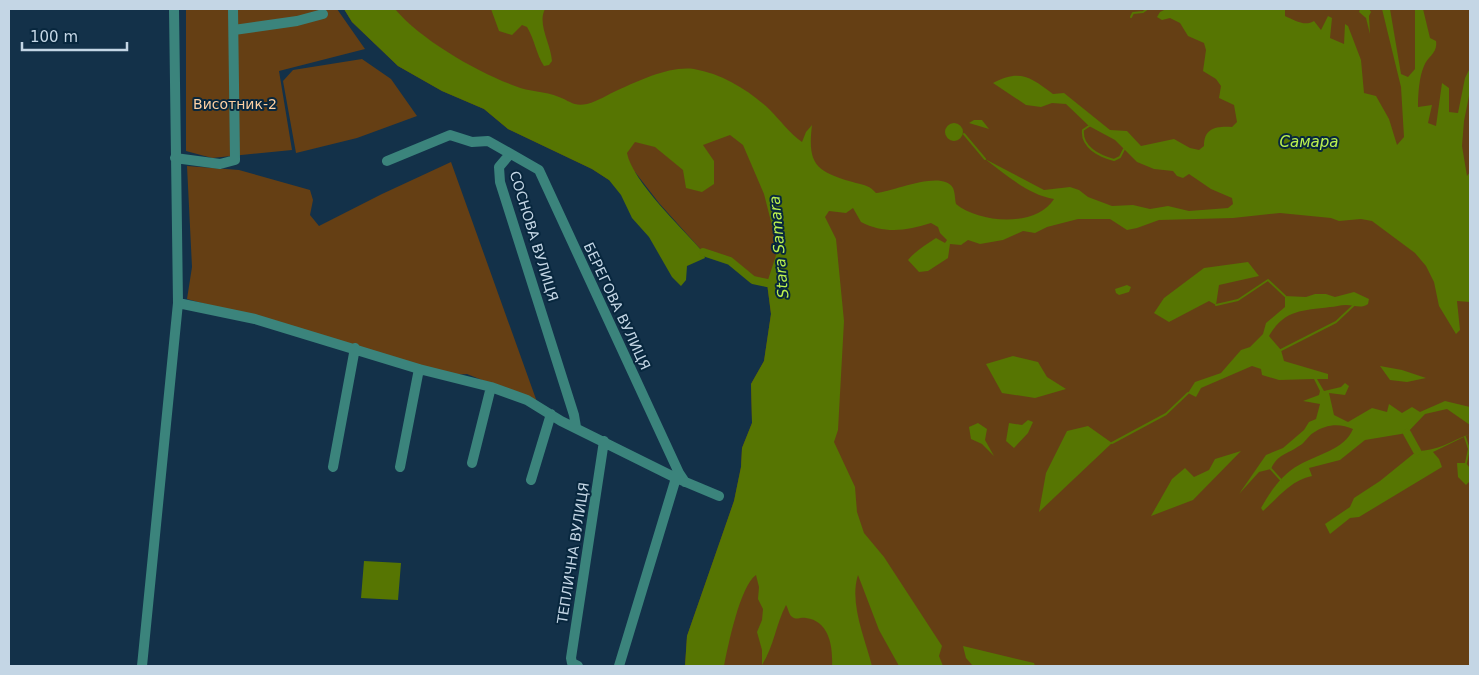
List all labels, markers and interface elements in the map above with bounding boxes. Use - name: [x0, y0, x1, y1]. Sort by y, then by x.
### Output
- scale bar: [22, 20, 128, 52]
- text: 100 m: [30, 28, 78, 46]
- park label: Висотник-2: [193, 96, 277, 112]
- water label: Самара: [1280, 133, 1338, 151]
- street label: СОСНОВА ВУЛИЦЯ: [507, 169, 561, 303]
- water label: Stara Samara: [766, 195, 792, 299]
- street label: БЕРЕГОВА ВУЛИЦЯ: [580, 240, 654, 372]
- street label: ТЕПЛИЧНА ВУЛИЦЯ: [554, 481, 592, 626]

